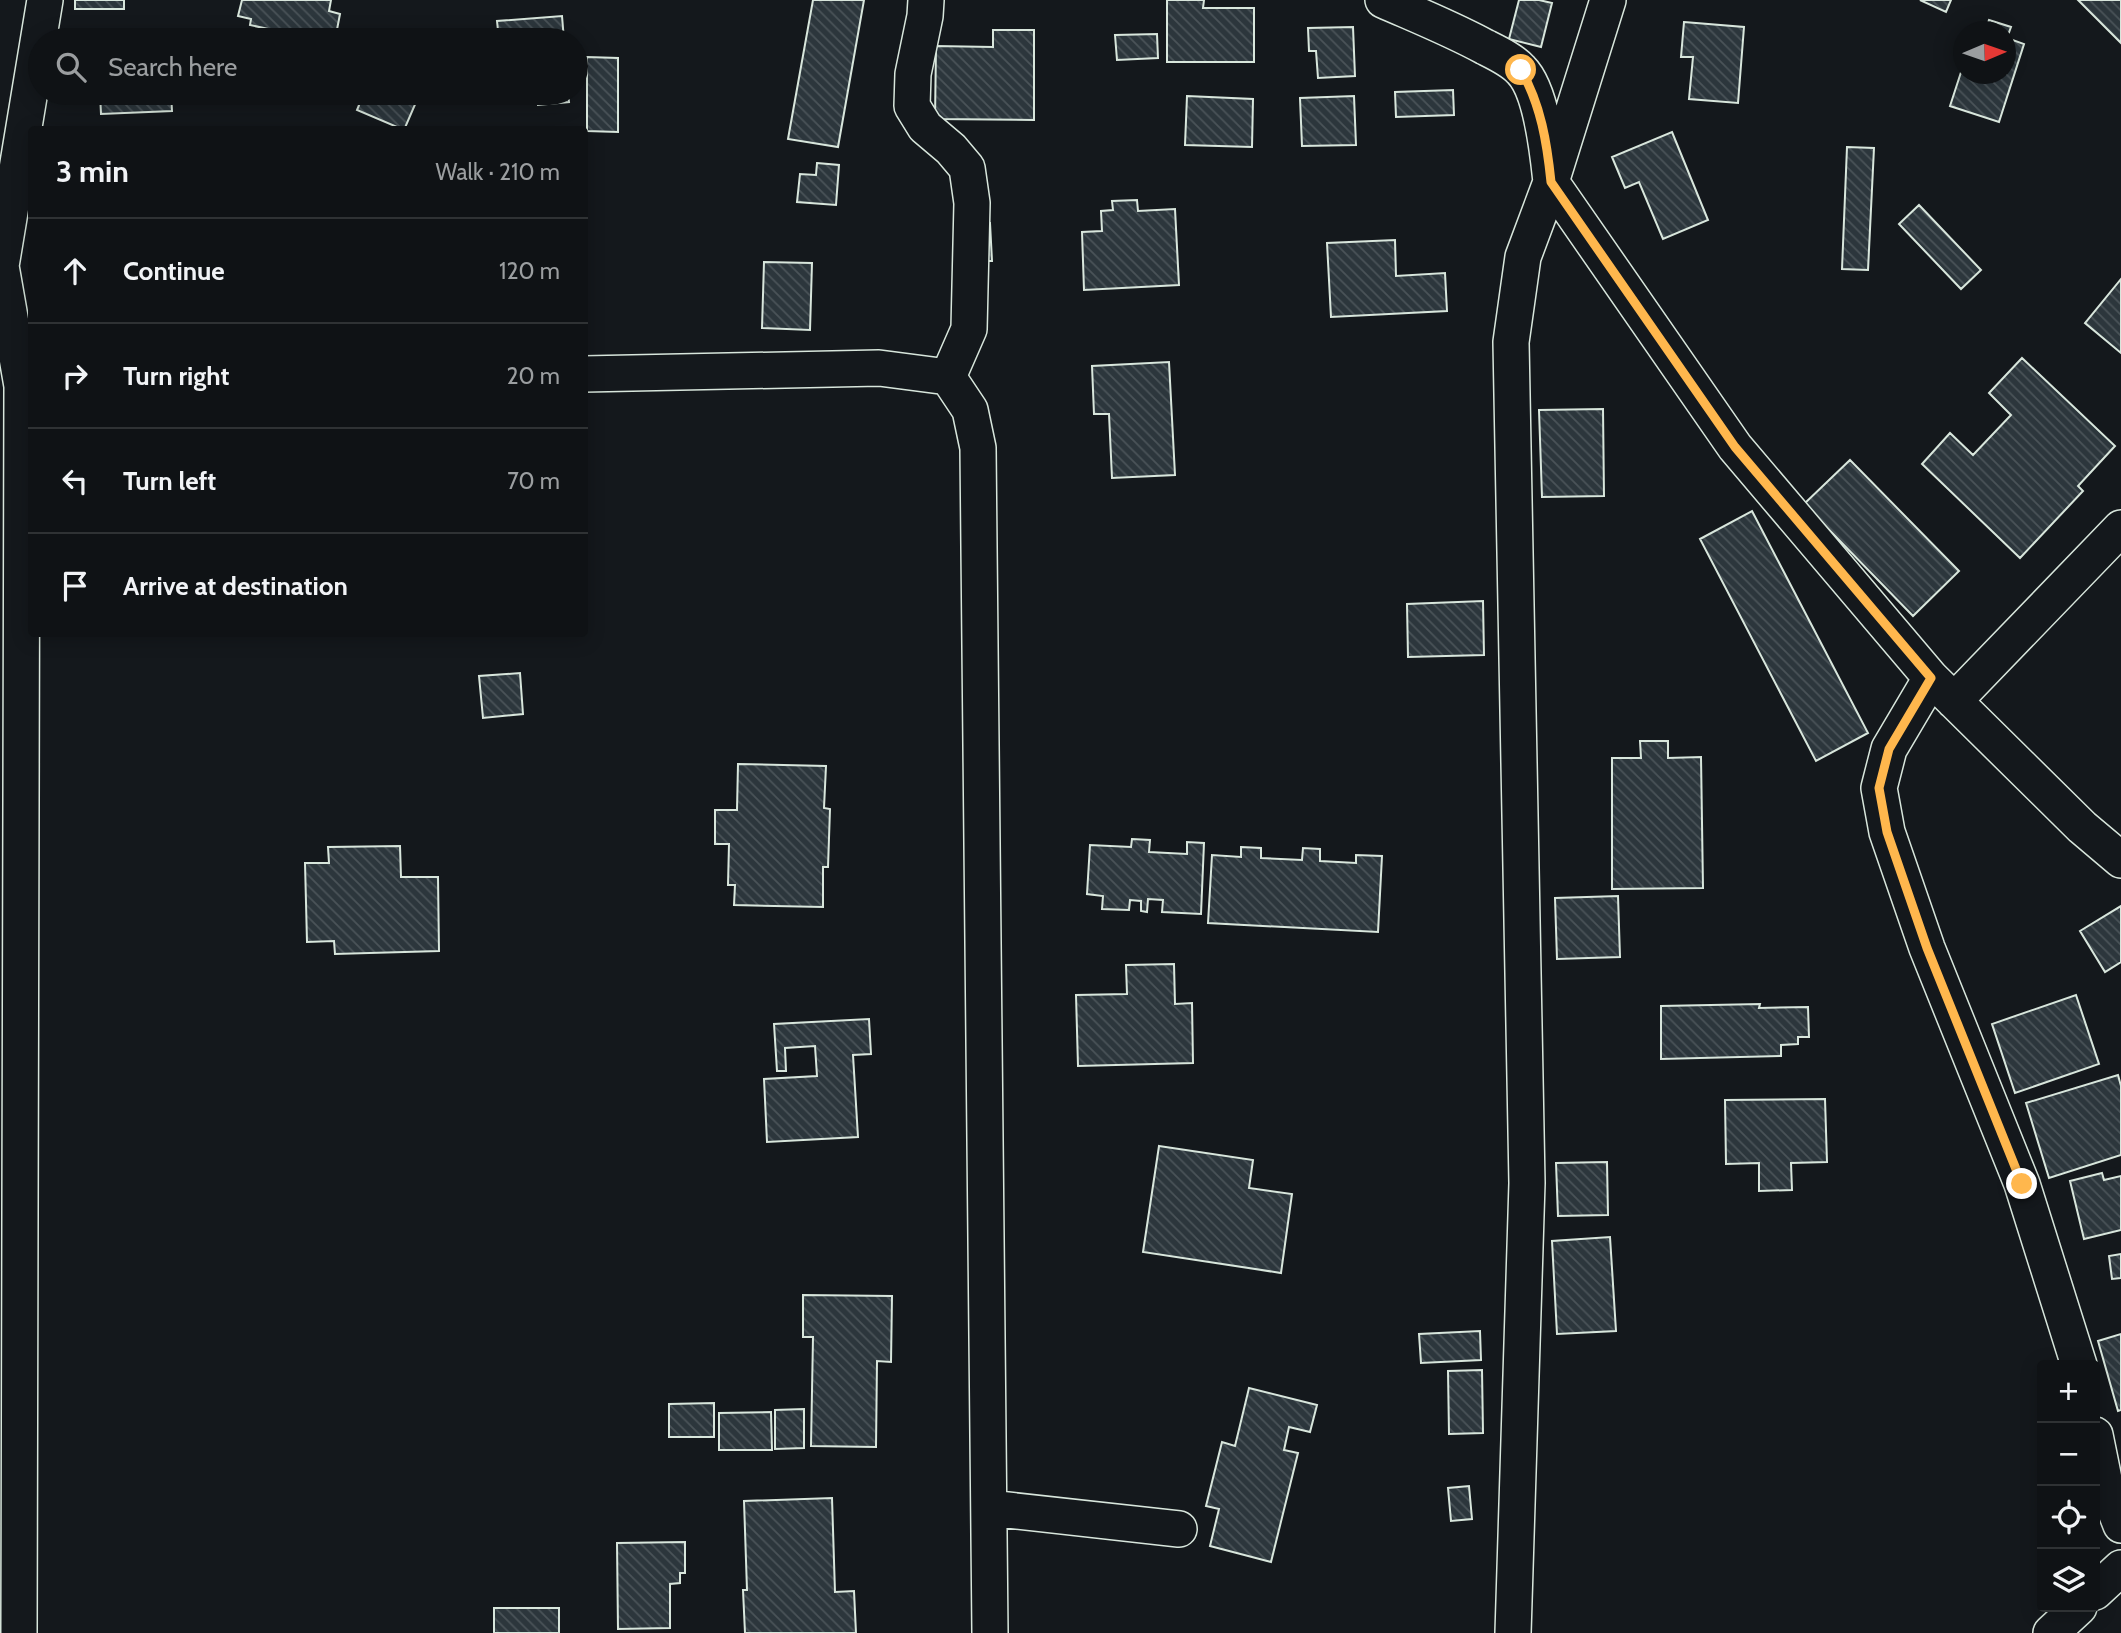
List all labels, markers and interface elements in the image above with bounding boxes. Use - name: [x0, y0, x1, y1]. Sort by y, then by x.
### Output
- north arrow: [1953, 21, 2016, 84]
- search box: [28, 28, 588, 105]
- icon: search: [52, 48, 90, 86]
- text: Search here: [108, 51, 237, 83]
- route start: [1505, 54, 1536, 85]
- text: 3 min: [56, 153, 129, 190]
- text: Walk · 210 m: [436, 158, 560, 186]
- icon: ahead: [56, 252, 94, 290]
- text: Continue: [123, 255, 225, 287]
- text: 120 m: [499, 257, 560, 285]
- icon: right: [56, 357, 94, 395]
- text: Turn right: [123, 360, 229, 392]
- text: 20 m: [507, 362, 560, 390]
- icon: left: [56, 462, 94, 500]
- text: Turn left: [123, 465, 216, 497]
- text: 70 m: [507, 467, 560, 495]
- icon: arrive: [56, 567, 94, 605]
- text: Arrive at destination: [123, 570, 348, 602]
- route end: [2006, 1168, 2037, 1199]
- map controls: [2037, 1360, 2100, 1612]
- button: +: [2037, 1360, 2100, 1423]
- button: −: [2037, 1423, 2100, 1486]
- button: locate: [2037, 1486, 2100, 1549]
- button: layers: [2037, 1549, 2100, 1612]

